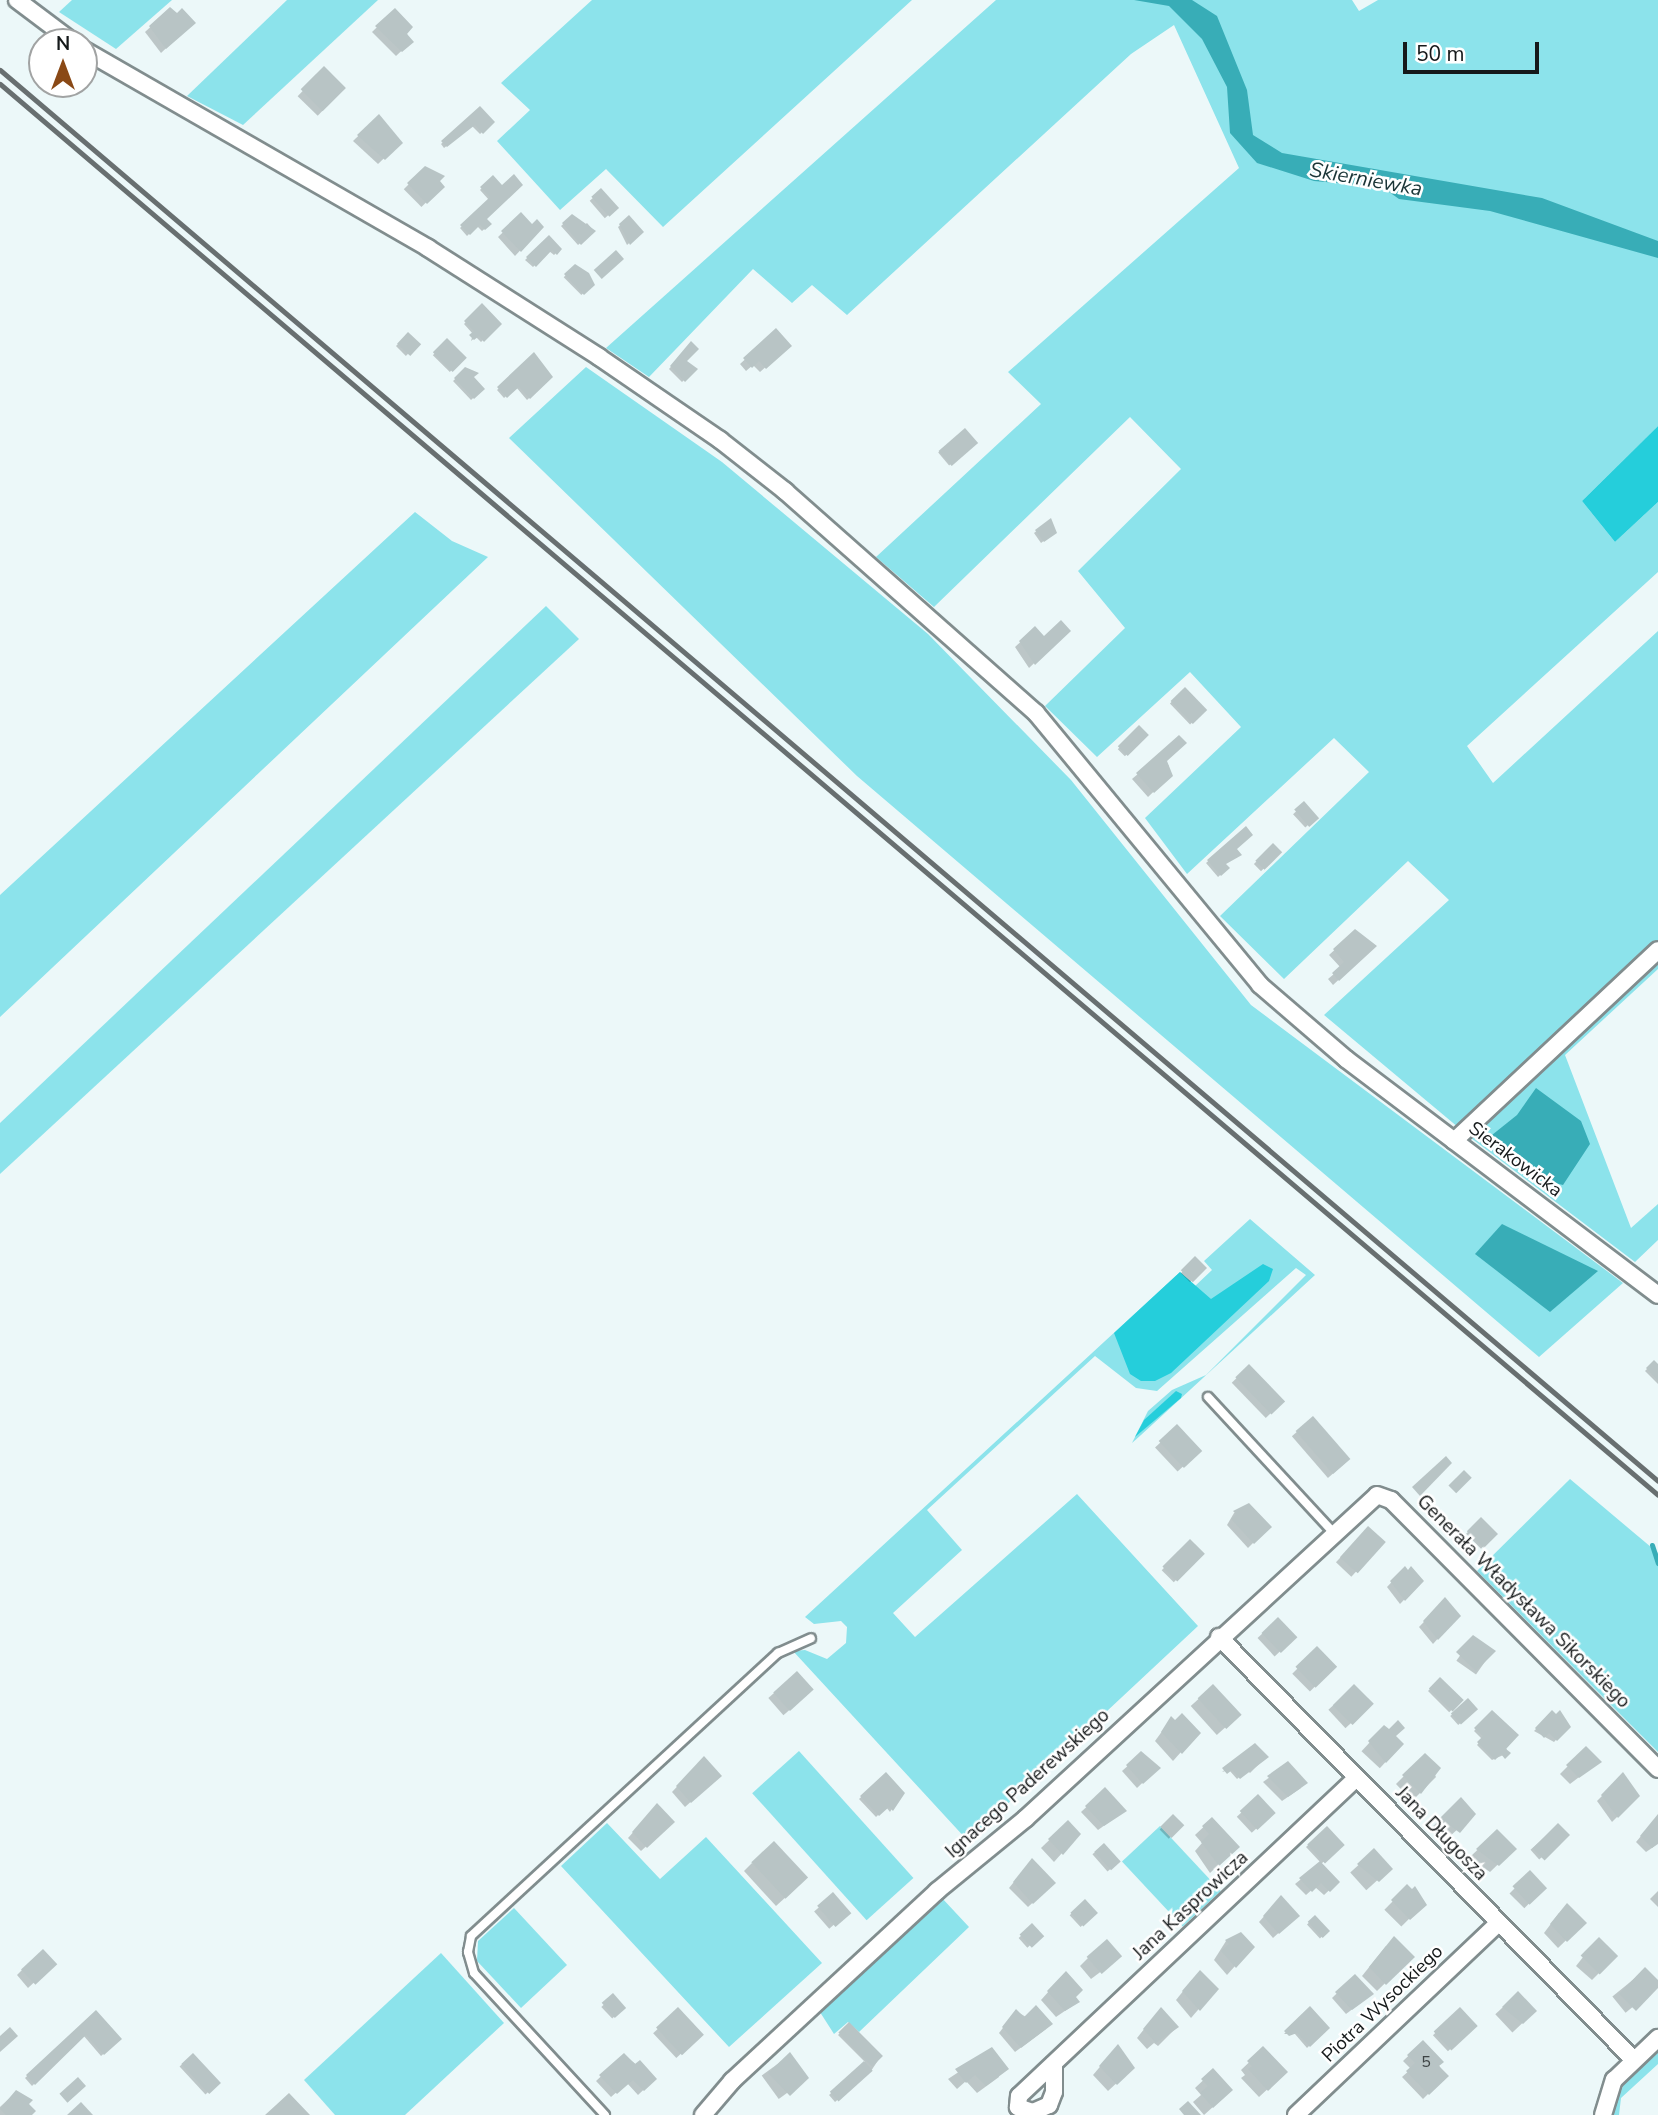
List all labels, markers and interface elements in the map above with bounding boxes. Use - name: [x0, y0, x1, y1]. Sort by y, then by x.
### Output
- north arrow: [28, 28, 98, 98]
- scale bar: [1406, 28, 1542, 72]
- text: N: [56, 31, 70, 57]
- text: 50 m: [1416, 40, 1465, 68]
- water label: Skierniewka: [1308, 157, 1424, 201]
- street label: Sierakowicka: [1464, 1117, 1566, 1203]
- street label: Generała Władysława Sikorskiego: [1412, 1491, 1634, 1713]
- street label: Ignacego Paderewskiego: [941, 1705, 1115, 1863]
- street label: Jana Długosza: [1390, 1782, 1492, 1886]
- street label: Jana Kasprowicza: [1129, 1847, 1253, 1965]
- street label: Piotra Wysockiego: [1318, 1940, 1448, 2068]
- house number: 5: [1421, 2052, 1431, 2072]

